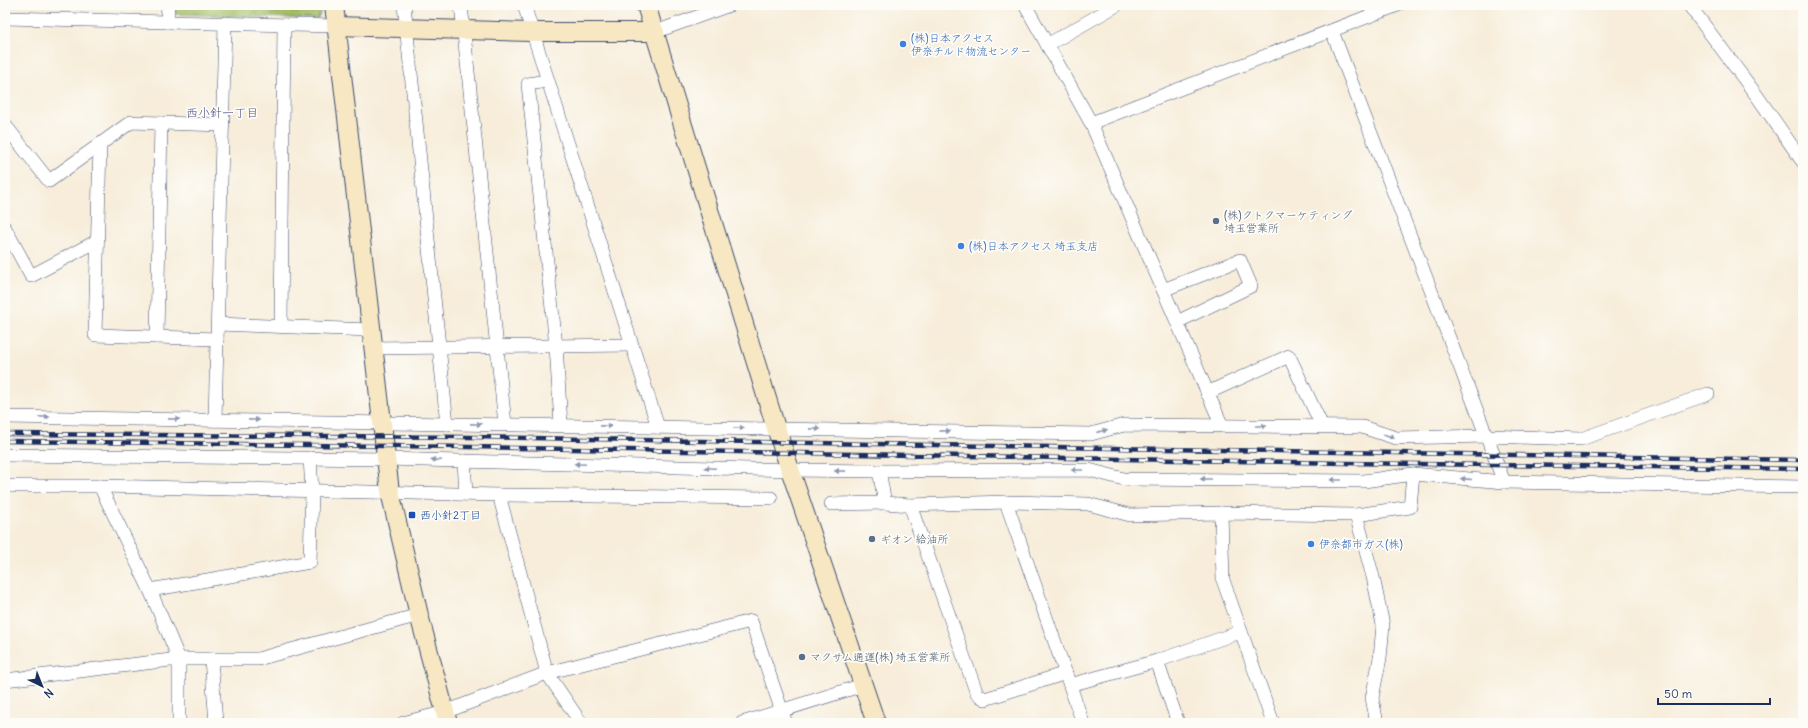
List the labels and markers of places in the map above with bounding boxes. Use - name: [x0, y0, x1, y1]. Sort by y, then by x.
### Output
- place label: (株)日本アクセス 伊奈チルド物流センター: [911, 31, 1031, 58]
- marker: (株)日本アクセス 伊奈チルド物流センター: [898, 39, 908, 49]
- place label: (株)クトクマーケティング 埼玉営業所: [1224, 208, 1353, 235]
- marker: (株)クトクマーケティング 埼玉営業所: [1211, 216, 1221, 226]
- place label: (株)日本アクセス 埼玉支店: [969, 239, 1099, 253]
- marker: (株)日本アクセス 埼玉支店: [956, 241, 966, 251]
- place label: 西小針2丁目: [420, 508, 481, 522]
- marker: 西小針2丁目: [407, 510, 417, 520]
- place label: ギオン 給油所: [880, 532, 949, 546]
- marker: ギオン 給油所: [867, 534, 877, 544]
- place label: 伊奈都市ガス(株): [1319, 537, 1403, 551]
- marker: 伊奈都市ガス(株): [1306, 539, 1316, 549]
- place label: マクサム通運(株) 埼玉営業所: [810, 650, 951, 664]
- marker: マクサム通運(株) 埼玉営業所: [797, 652, 807, 662]

